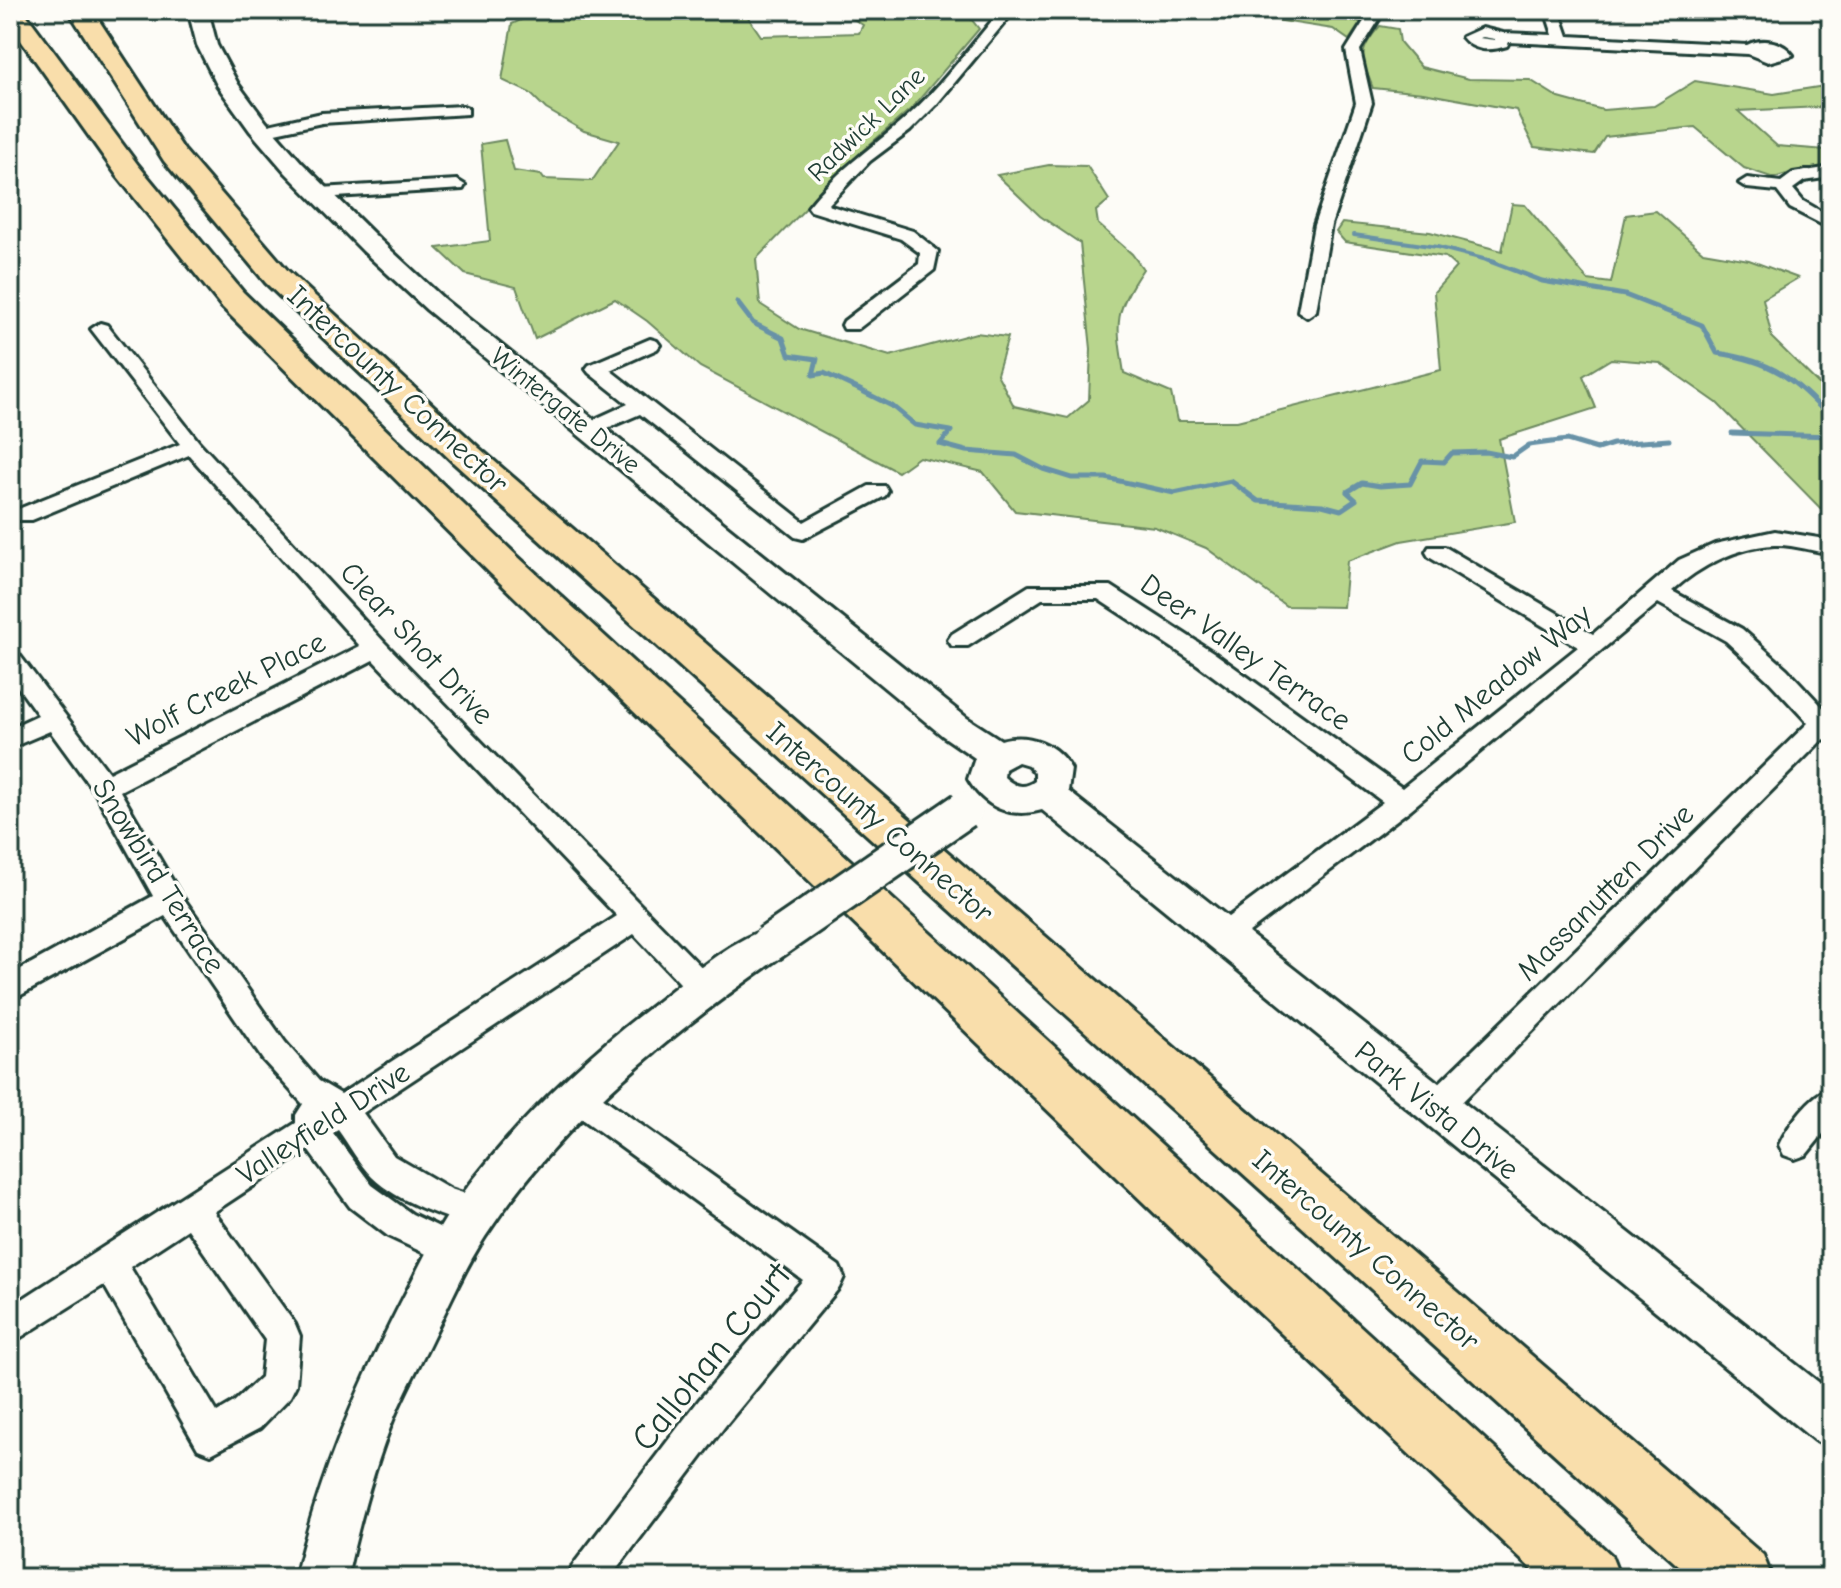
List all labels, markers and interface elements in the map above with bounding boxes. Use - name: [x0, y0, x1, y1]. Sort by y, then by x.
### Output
- street label: Radwick Lane: [802, 61, 931, 188]
- street label: Intercounty Connector: [280, 278, 515, 501]
- street label: Wintergate Drive: [485, 341, 646, 480]
- street label: Clear Shot Drive: [333, 555, 501, 732]
- street label: Deer Valley Terrace: [1134, 567, 1358, 738]
- street label: Cold Meadow Way: [1394, 597, 1599, 772]
- street label: Wolf Creek Place: [121, 624, 331, 755]
- street label: Intercounty Connector: [759, 714, 1000, 930]
- street label: Snowbird Terrace: [85, 772, 233, 980]
- street label: Massanutten Drive: [1510, 797, 1701, 988]
- street label: Park Vista Drive: [1348, 1034, 1526, 1187]
- street label: Valleyfield Drive: [230, 1055, 416, 1192]
- street label: Intercounty Connector: [1245, 1142, 1486, 1358]
- street label: Callohan Court: [623, 1254, 800, 1459]

